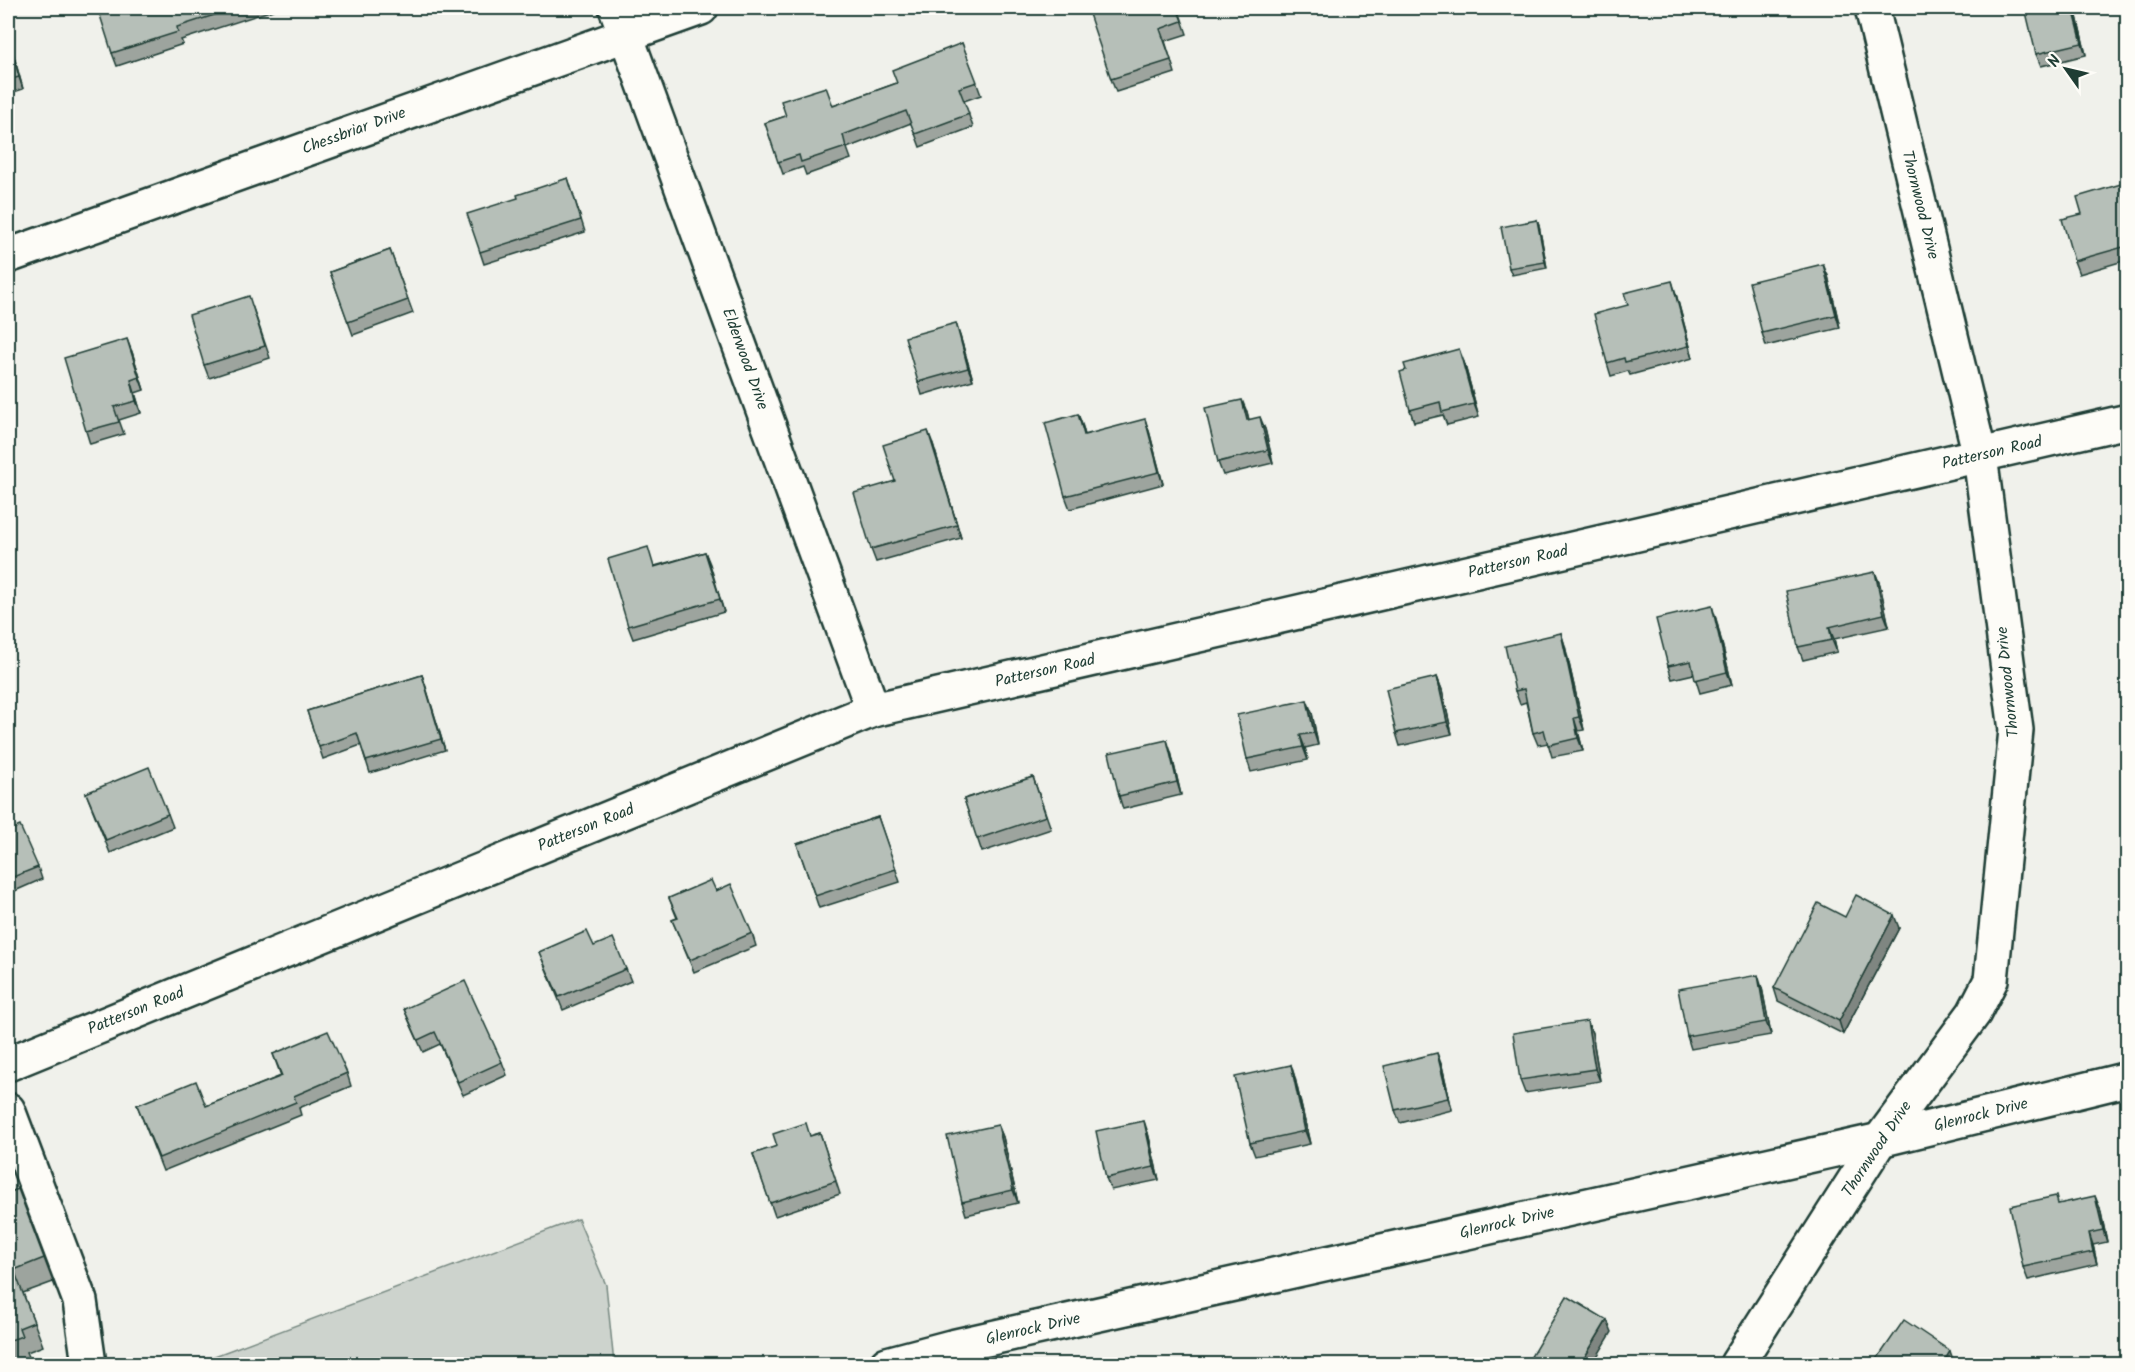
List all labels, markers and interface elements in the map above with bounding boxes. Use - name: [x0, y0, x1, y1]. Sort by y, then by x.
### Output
- north arrow: [2036, 39, 2096, 99]
- text: N: [2042, 50, 2068, 73]
- street label: Chessbriar Drive: [298, 101, 410, 161]
- street label: Thornwood Drive: [1894, 148, 1946, 262]
- street label: Elderwood Drive: [715, 305, 775, 413]
- street label: Patterson Road: [1939, 429, 2046, 477]
- street label: Patterson Road: [1465, 538, 1572, 586]
- street label: Thornwood Drive: [1990, 625, 2026, 739]
- street label: Patterson Road: [992, 647, 1099, 695]
- street label: Patterson Road: [534, 797, 639, 859]
- street label: Patterson Road: [84, 980, 189, 1042]
- street label: Glenrock Drive: [1931, 1091, 2031, 1139]
- street label: Thornwood Drive: [1836, 1096, 1918, 1202]
- street label: Glenrock Drive: [1457, 1200, 1557, 1246]
- street label: Glenrock Drive: [983, 1306, 1083, 1352]

